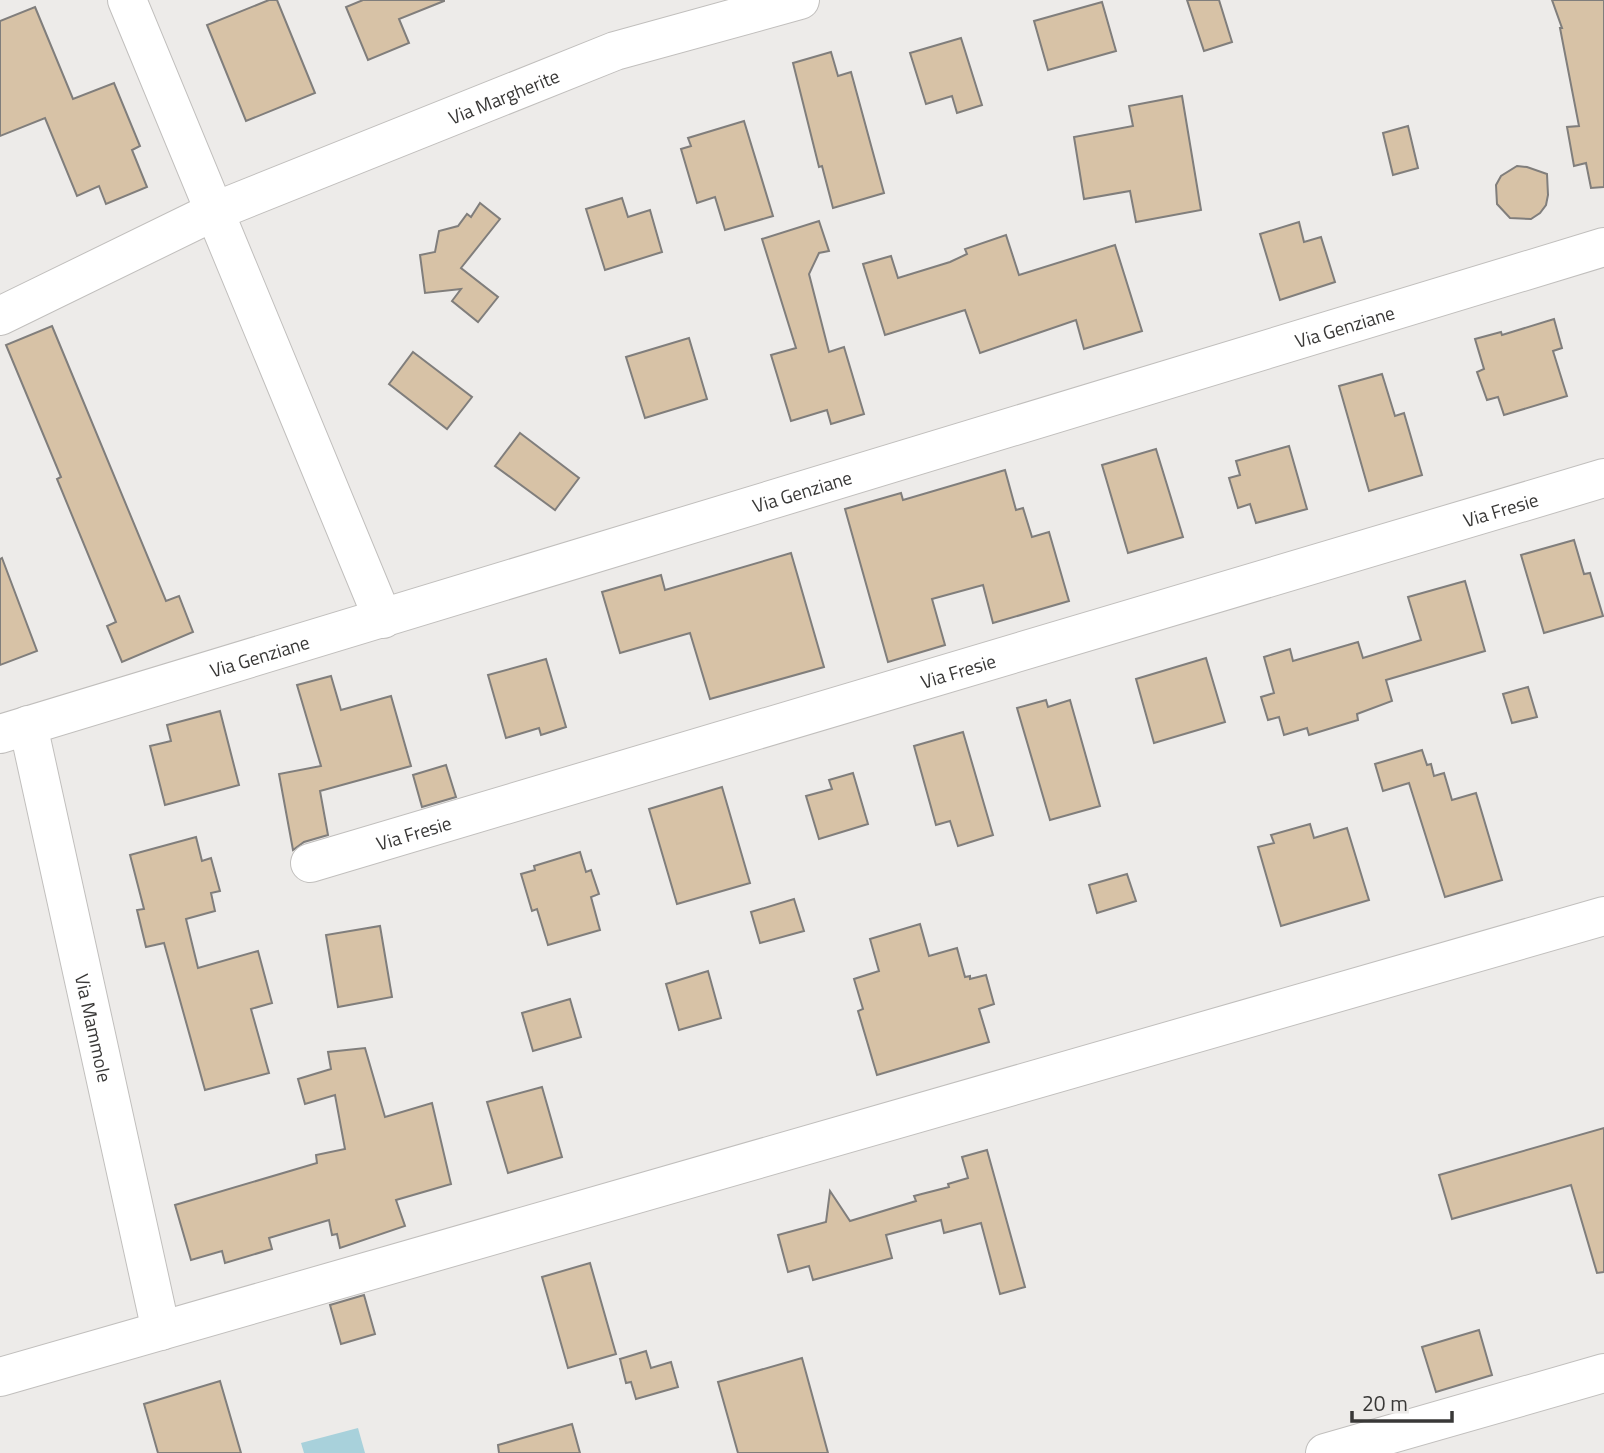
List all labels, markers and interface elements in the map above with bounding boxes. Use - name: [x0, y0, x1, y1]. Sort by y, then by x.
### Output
- street label: Via Margherite: [444, 60, 563, 131]
- street label: Via Genziane: [1291, 297, 1398, 355]
- street label: Via Genziane: [749, 462, 855, 519]
- street label: Via Fresie: [1459, 484, 1542, 534]
- street label: Via Genziane: [206, 626, 313, 684]
- street label: Via Fresie: [917, 645, 999, 695]
- street label: Via Fresie: [372, 807, 455, 857]
- street label: Via Mammole: [68, 971, 120, 1085]
- scale bar: [1352, 1380, 1452, 1424]
- text: 20 m: [1362, 1387, 1408, 1419]

